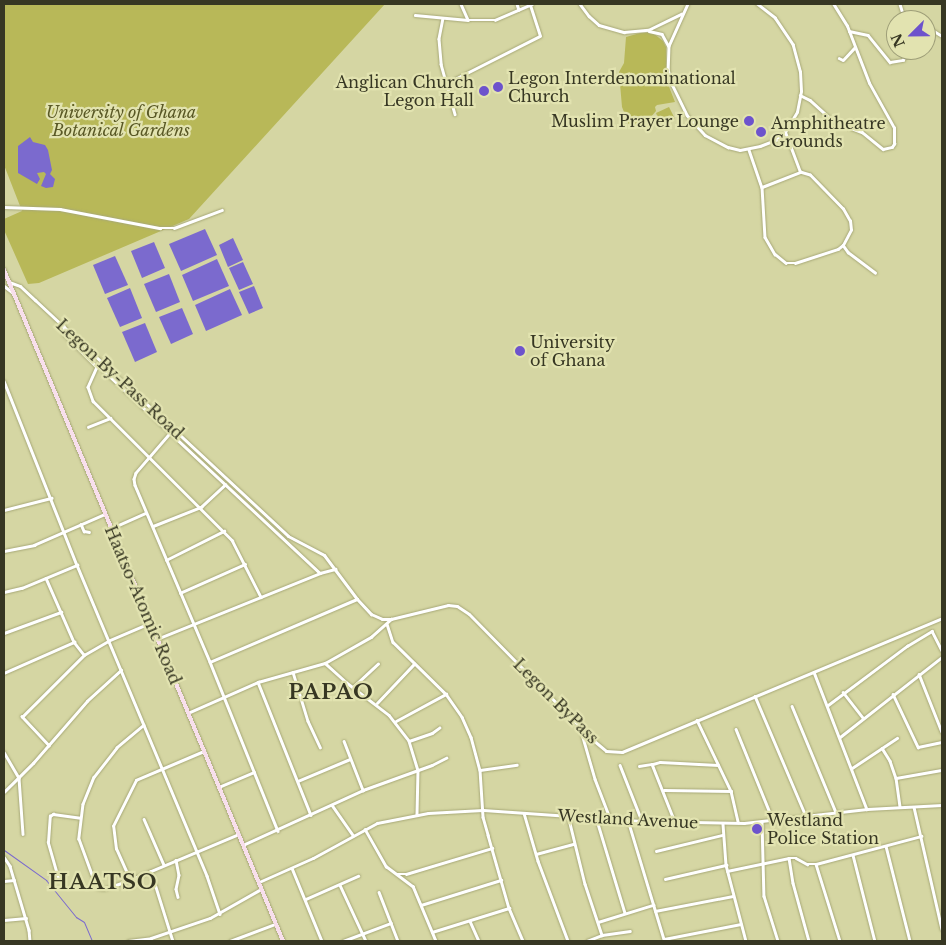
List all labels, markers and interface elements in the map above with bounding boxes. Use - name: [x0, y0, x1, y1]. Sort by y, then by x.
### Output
- north arrow: [886, 10, 936, 60]
- text: N: [887, 31, 909, 50]
- place label: Legon Interdenominational Church: [508, 68, 736, 106]
- place label: Anglican Church Legon Hall: [336, 72, 474, 110]
- marker: Legon Interdenominational Church: [492, 81, 504, 93]
- marker: Anglican Church Legon Hall: [478, 85, 490, 97]
- park label: University of Ghana Botanical Gardens: [46, 102, 196, 140]
- place label: Muslim Prayer Lounge: [551, 111, 739, 131]
- place label: Amphitheatre Grounds: [771, 113, 886, 151]
- marker: Muslim Prayer Lounge: [743, 115, 755, 127]
- marker: Amphitheatre Grounds: [755, 126, 767, 138]
- street label: Legon By-Pass Road: [52, 315, 188, 443]
- place label: University of Ghana: [530, 332, 615, 370]
- marker: University of Ghana: [514, 345, 526, 357]
- street label: Haatso-Atomic Road: [101, 523, 185, 687]
- street label: Legon ByPass: [510, 655, 602, 747]
- district label: PAPAO: [288, 679, 374, 705]
- street label: Westland Avenue: [557, 806, 699, 832]
- place label: Westland Police Station: [767, 810, 879, 848]
- marker: Westland Police Station: [751, 823, 763, 835]
- district label: HAATSO: [48, 869, 158, 895]

